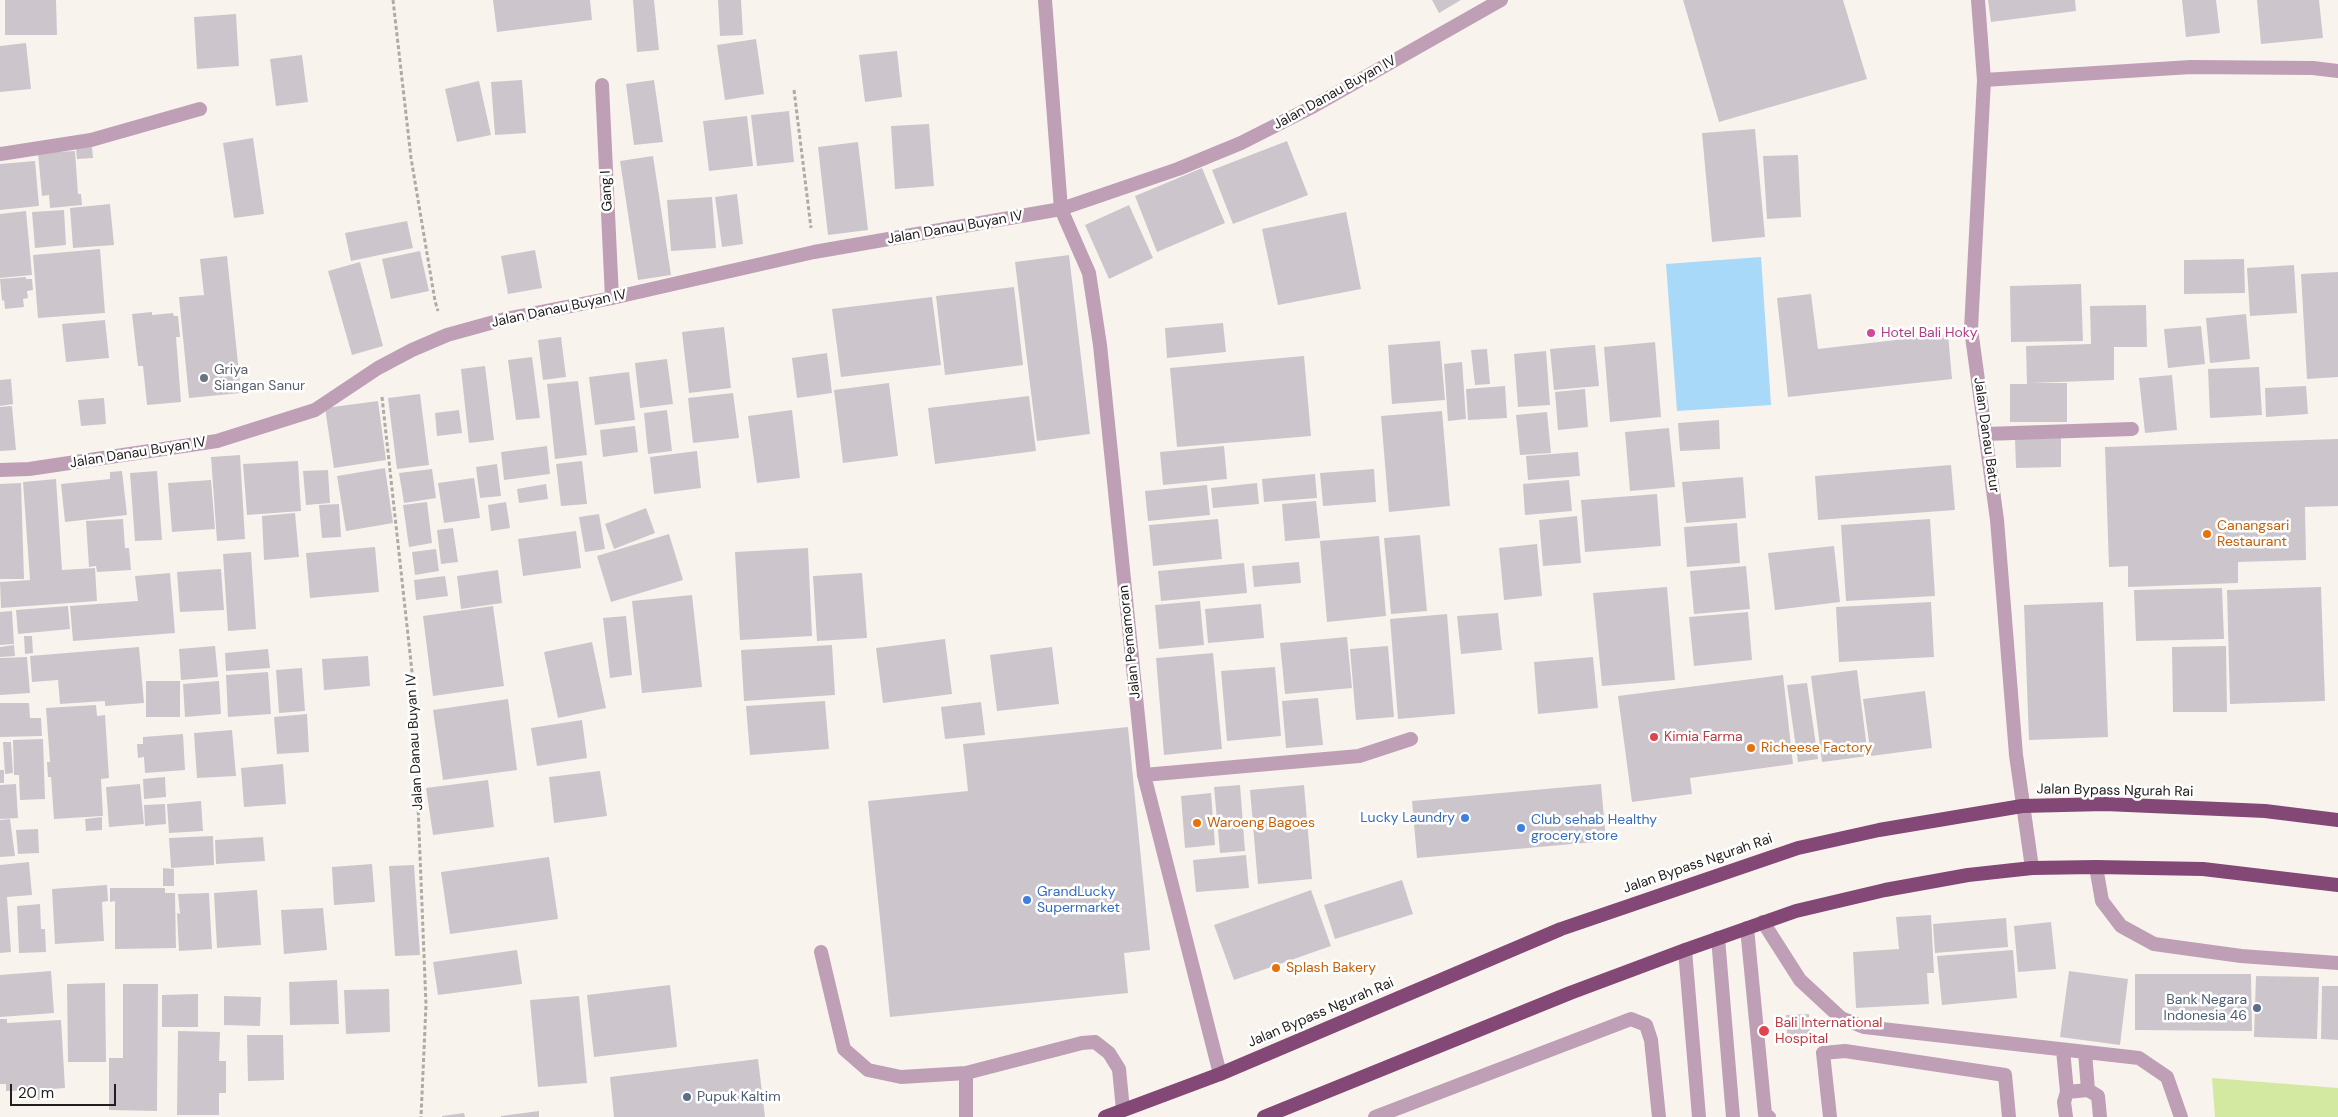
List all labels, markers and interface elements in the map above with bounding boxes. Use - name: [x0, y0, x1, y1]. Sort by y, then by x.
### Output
- street label: Jalan Danau Buyan IV: [1271, 52, 1399, 134]
- street label: Gang I: [598, 170, 616, 212]
- street label: Jalan Danau Buyan IV: [886, 208, 1024, 248]
- street label: Jalan Danau Buyan IV: [490, 286, 628, 332]
- place label: Hotel Bali Hoky: [1881, 325, 1978, 341]
- marker: Hotel Bali Hoky: [1865, 327, 1877, 339]
- place label: Griya Siangan Sanur: [214, 362, 305, 394]
- marker: Griya Siangan Sanur: [198, 372, 210, 384]
- street label: Jalan Danau Batur: [1970, 376, 2002, 494]
- street label: Jalan Danau Buyan IV: [69, 434, 207, 472]
- place label: Canangsari Restaurant: [2217, 518, 2289, 550]
- marker: Canangsari Restaurant: [2201, 528, 2213, 540]
- street label: Jalan Pemamoran: [1116, 584, 1144, 700]
- street label: Jalan Danau Buyan IV: [403, 673, 427, 811]
- place label: Kimia Farma: [1664, 729, 1743, 745]
- marker: Kimia Farma: [1648, 731, 1660, 743]
- place label: Richeese Factory: [1761, 740, 1872, 756]
- marker: Richeese Factory: [1745, 742, 1757, 754]
- street label: Jalan Bypass Ngurah Rai: [2037, 781, 2193, 801]
- place label: Lucky Laundry: [1360, 810, 1455, 826]
- marker: Lucky Laundry: [1459, 812, 1471, 824]
- place label: Club sehab Healthy grocery store: [1531, 812, 1657, 844]
- place label: Waroeng Bagoes: [1207, 815, 1315, 831]
- marker: Waroeng Bagoes: [1191, 817, 1203, 829]
- marker: Club sehab Healthy grocery store: [1515, 822, 1527, 834]
- street label: Jalan Bypass Ngurah Rai: [1621, 831, 1775, 897]
- place label: GrandLucky Supermarket: [1037, 884, 1120, 916]
- marker: GrandLucky Supermarket: [1021, 894, 1033, 906]
- place label: Splash Bakery: [1286, 960, 1376, 976]
- marker: Splash Bakery: [1270, 962, 1282, 974]
- street label: Jalan Bypass Ngurah Rai: [1246, 975, 1396, 1051]
- place label: Bank Negara Indonesia 46: [2164, 992, 2247, 1024]
- marker: Bank Negara Indonesia 46: [2251, 1002, 2263, 1014]
- place label: Bali International Hospital: [1775, 1015, 1882, 1048]
- marker: Bali International Hospital: [1757, 1024, 1771, 1038]
- scale bar: [12, 1074, 119, 1106]
- text: 20 m: [18, 1083, 54, 1103]
- place label: Pupuk Kaltim: [697, 1089, 781, 1105]
- marker: Pupuk Kaltim: [681, 1091, 693, 1103]

